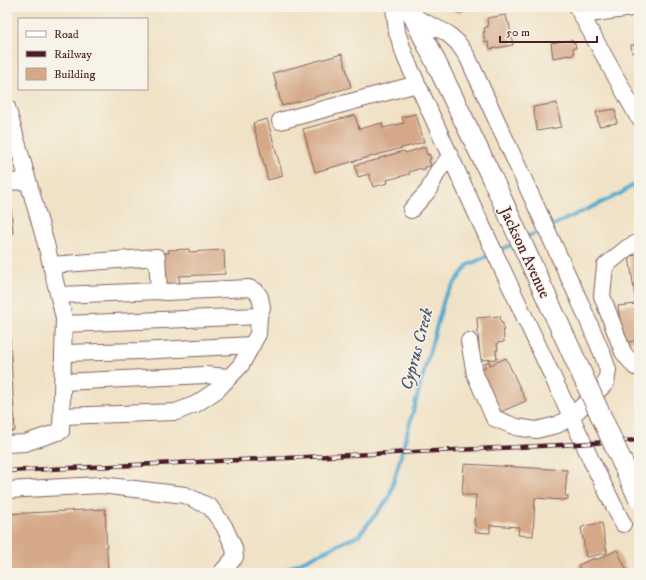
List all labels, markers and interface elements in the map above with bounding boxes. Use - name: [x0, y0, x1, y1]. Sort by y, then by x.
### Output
- legend: [18, 18, 148, 90]
- scale bar: [500, 18, 597, 44]
- text: 50 m: [506, 25, 530, 40]
- text: Road: [54, 27, 79, 42]
- text: Railway: [54, 47, 92, 62]
- text: Building: [54, 67, 95, 82]
- street label: Jackson Avenue: [494, 202, 555, 302]
- water label: Cyprus Creek: [395, 305, 439, 393]

